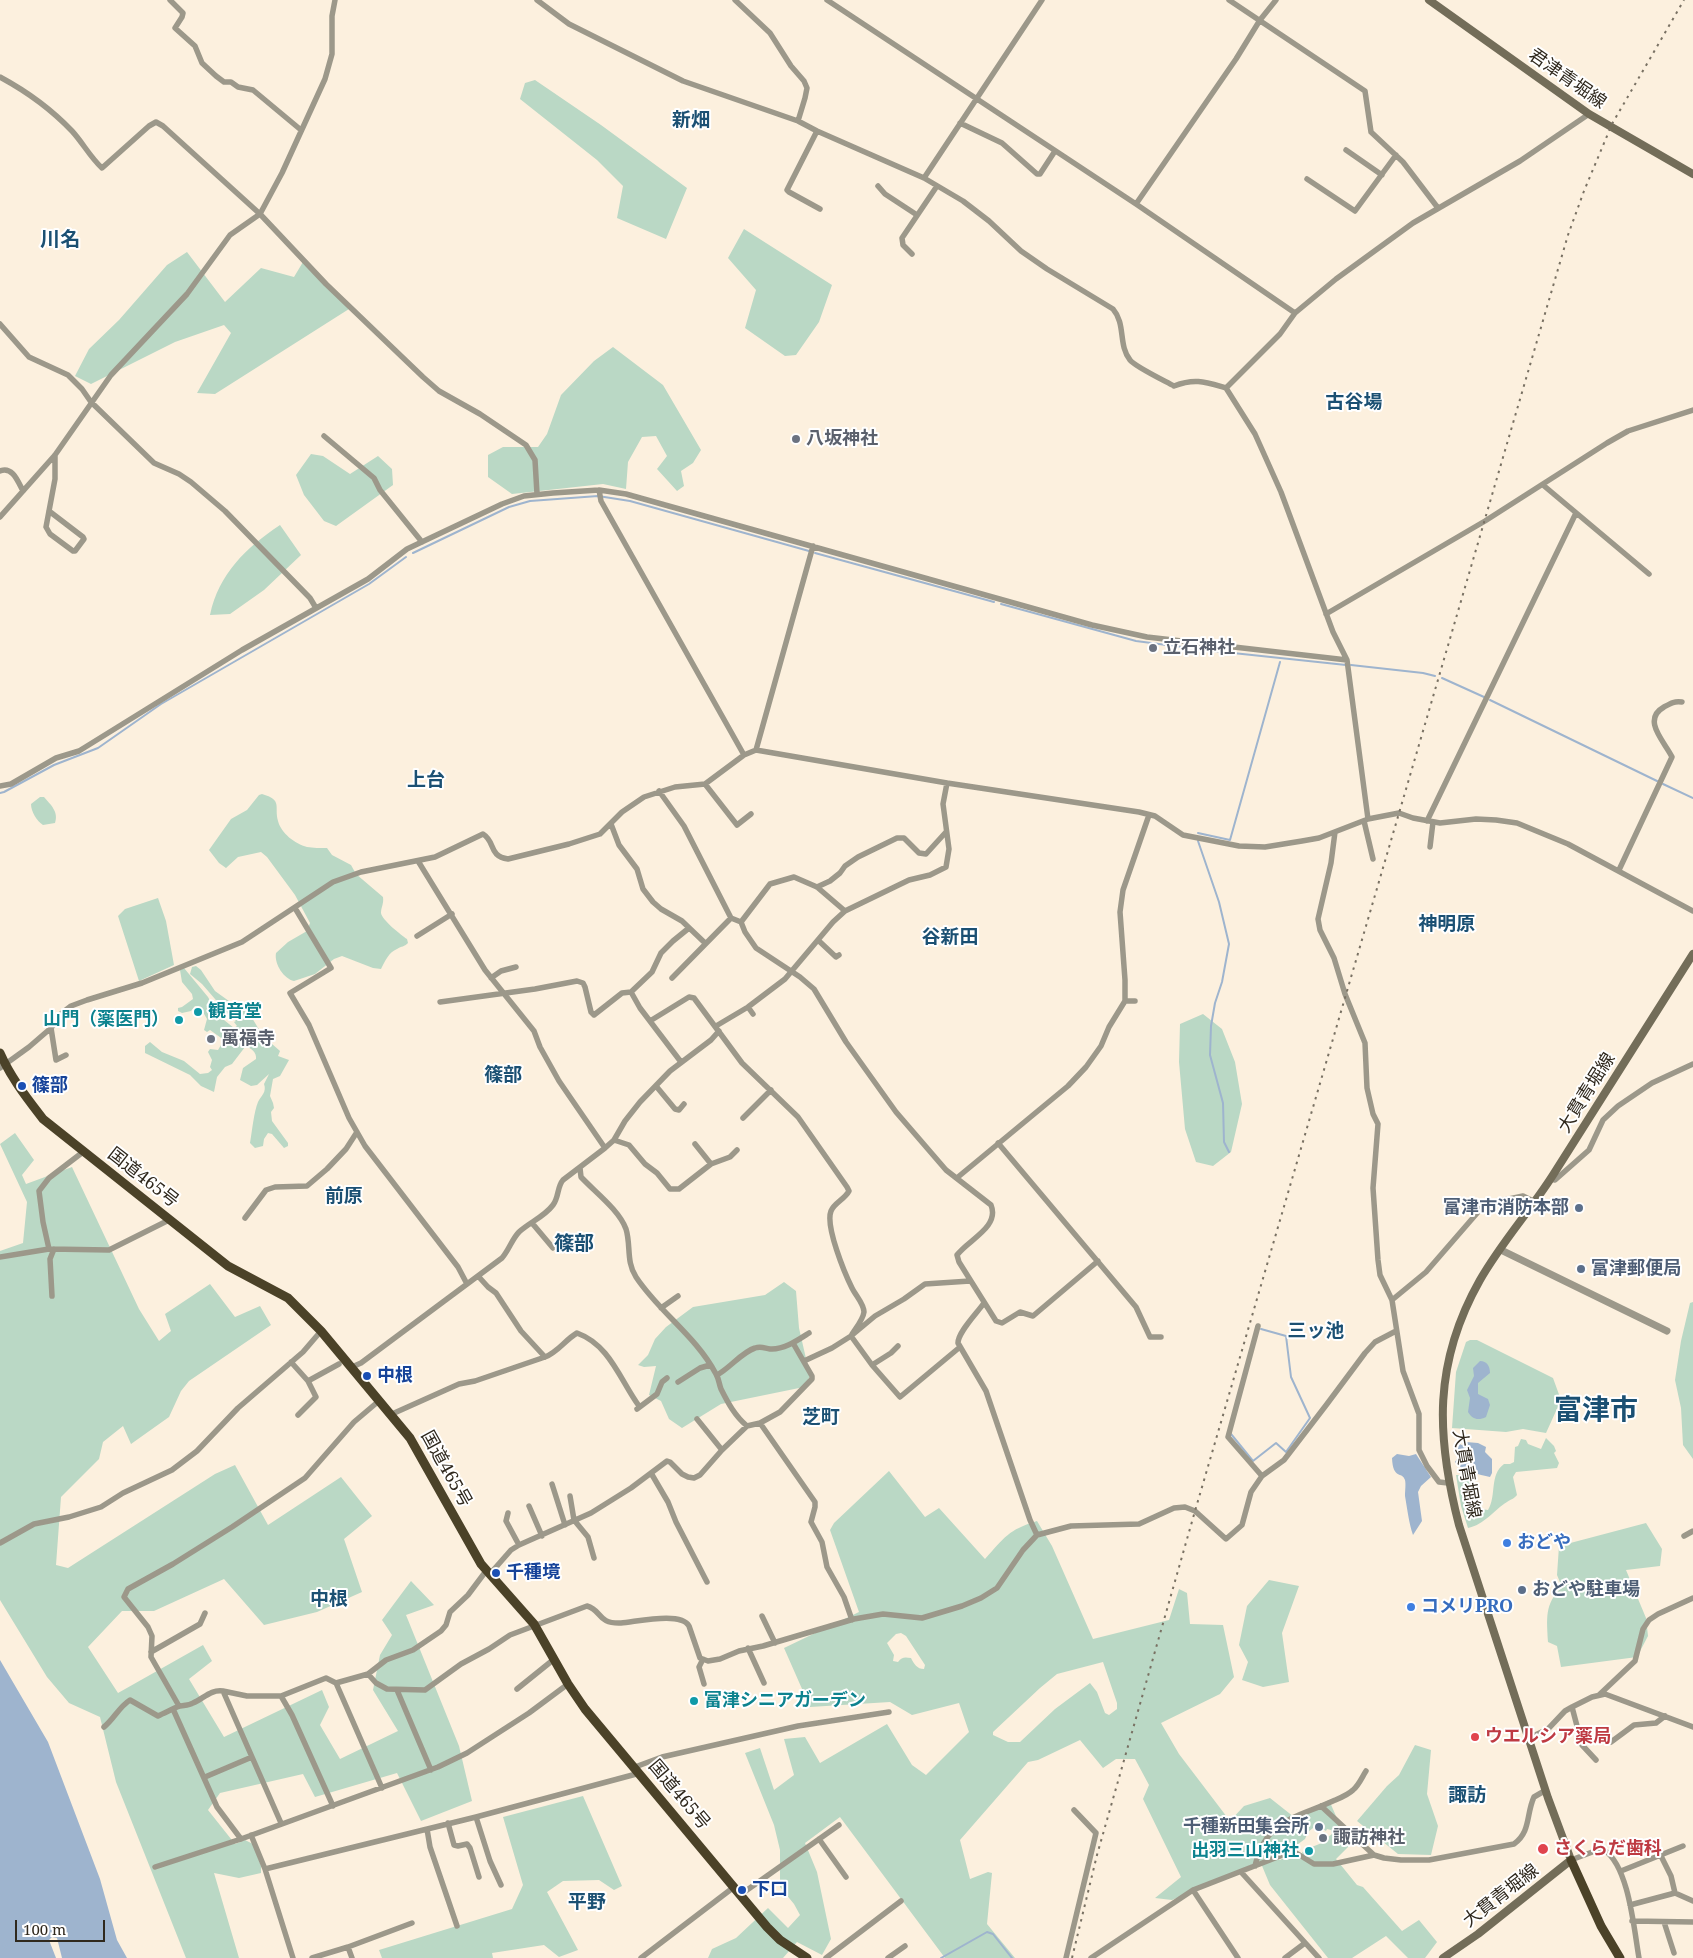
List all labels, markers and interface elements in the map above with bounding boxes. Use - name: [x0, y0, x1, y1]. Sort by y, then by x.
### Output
- street label: 君津青堀線: [1524, 44, 1610, 114]
- district label: 新畑: [672, 110, 710, 132]
- district label: 川名: [40, 228, 80, 252]
- district label: 古谷場: [1326, 392, 1382, 414]
- place label: 八坂神社: [806, 428, 878, 450]
- marker: 八坂神社: [790, 433, 802, 445]
- place label: 立石神社: [1163, 637, 1235, 659]
- marker: 立石神社: [1147, 642, 1159, 654]
- district label: 上台: [407, 770, 445, 792]
- district label: 神明原: [1419, 914, 1475, 936]
- district label: 谷新田: [922, 927, 978, 949]
- place label: 観音堂: [208, 1001, 262, 1023]
- marker: 観音堂: [192, 1006, 204, 1018]
- place label: 山門（薬医門）: [43, 1009, 169, 1031]
- marker: 山門（薬医門）: [173, 1014, 185, 1026]
- place label: 萬福寺: [221, 1028, 275, 1050]
- marker: 萬福寺: [205, 1033, 217, 1045]
- street label: 大貫青堀線: [1554, 1049, 1620, 1137]
- district label: 篠部: [484, 1065, 522, 1087]
- place label: 篠部: [32, 1075, 68, 1097]
- marker: 篠部: [16, 1080, 28, 1092]
- street label: 国道465号: [103, 1144, 183, 1212]
- district label: 前原: [325, 1186, 363, 1208]
- place label: 富津市消防本部: [1443, 1197, 1569, 1219]
- marker: 富津市消防本部: [1573, 1202, 1585, 1214]
- district label: 篠部: [554, 1232, 594, 1256]
- place label: 富津郵便局: [1591, 1258, 1681, 1280]
- marker: 富津郵便局: [1575, 1263, 1587, 1275]
- district label: 三ッ池: [1288, 1321, 1344, 1343]
- place label: 中根: [377, 1365, 413, 1387]
- marker: 中根: [361, 1370, 373, 1382]
- district label: 富津市: [1554, 1394, 1638, 1428]
- district label: 芝町: [802, 1407, 840, 1429]
- street label: 国道465号: [416, 1427, 476, 1511]
- street label: 大貫青堀線: [1448, 1428, 1484, 1520]
- place label: おどや: [1517, 1532, 1571, 1554]
- marker: おどや: [1501, 1537, 1513, 1549]
- place label: 千種境: [506, 1562, 560, 1584]
- marker: 千種境: [490, 1567, 502, 1579]
- place label: おどや駐車場: [1532, 1579, 1640, 1601]
- marker: おどや駐車場: [1516, 1584, 1528, 1596]
- district label: 中根: [310, 1589, 348, 1611]
- place label: コメリPRO: [1421, 1596, 1513, 1618]
- marker: コメリPRO: [1405, 1601, 1417, 1613]
- place label: 富津シニアガーデン: [704, 1690, 866, 1712]
- marker: 富津シニアガーデン: [688, 1695, 700, 1707]
- place label: ウエルシア薬局: [1485, 1726, 1611, 1748]
- marker: ウエルシア薬局: [1469, 1731, 1481, 1743]
- street label: 国道465号: [644, 1756, 714, 1834]
- district label: 諏訪: [1448, 1785, 1486, 1807]
- place label: 千種新田集会所: [1183, 1816, 1309, 1838]
- marker: 千種新田集会所: [1313, 1821, 1325, 1833]
- place label: 諏訪神社: [1333, 1827, 1405, 1849]
- marker: 諏訪神社: [1317, 1832, 1329, 1844]
- place label: さくらだ歯科: [1554, 1838, 1662, 1860]
- place label: 出羽三山神社: [1191, 1840, 1299, 1862]
- marker: さくらだ歯科: [1536, 1842, 1550, 1856]
- marker: 出羽三山神社: [1303, 1845, 1315, 1857]
- street label: 大貫青堀線: [1459, 1860, 1543, 1932]
- place label: 下口: [752, 1879, 788, 1901]
- marker: 下口: [736, 1884, 748, 1896]
- district label: 平野: [568, 1892, 606, 1914]
- scale bar: [18, 1910, 108, 1942]
- text: 100 m: [23, 1919, 66, 1939]

